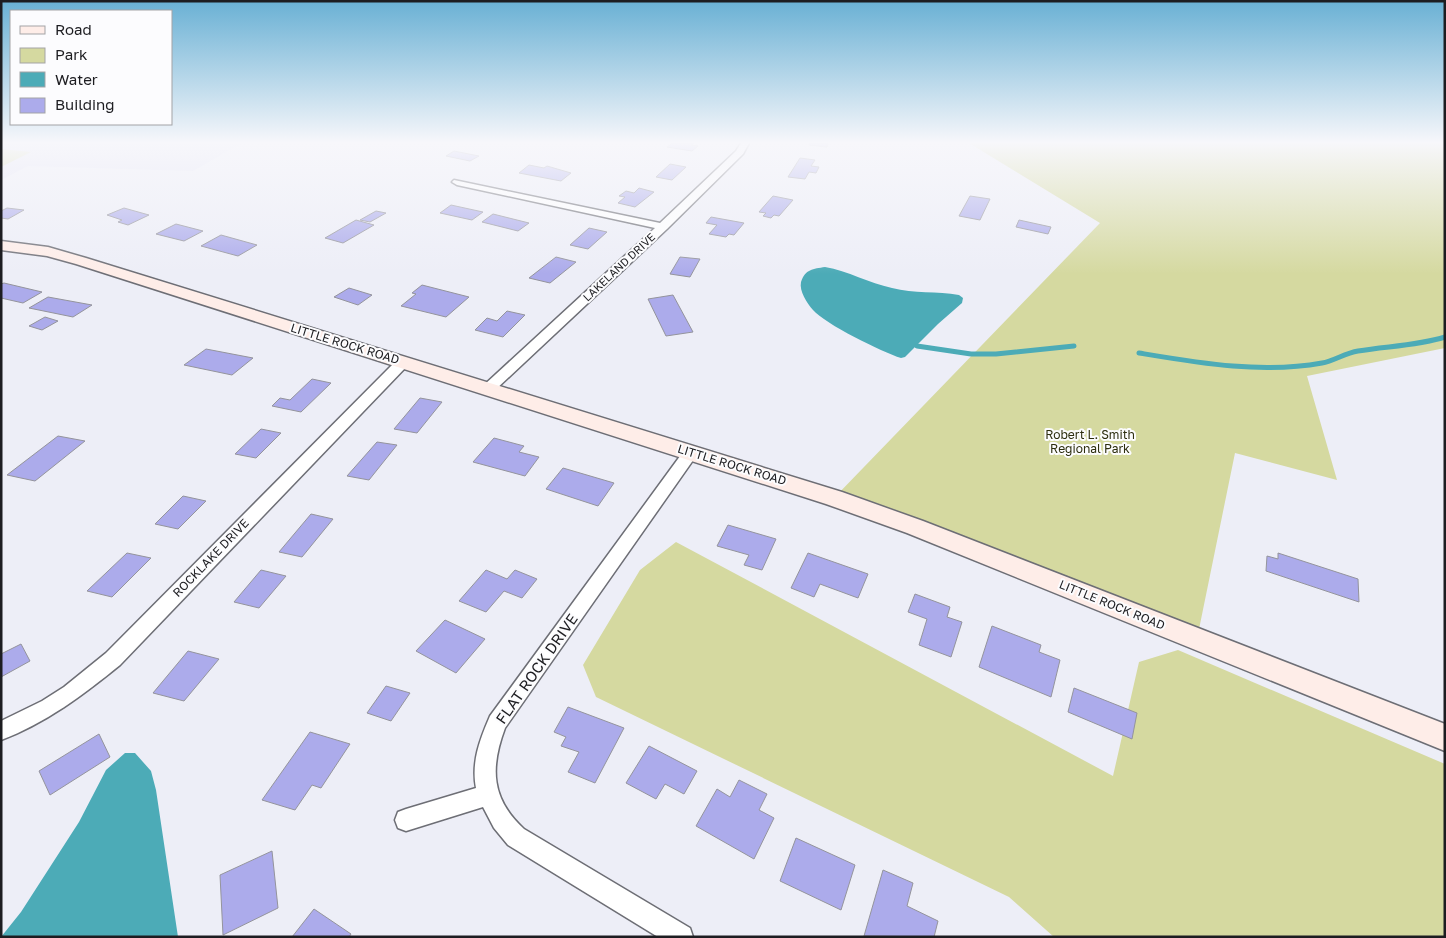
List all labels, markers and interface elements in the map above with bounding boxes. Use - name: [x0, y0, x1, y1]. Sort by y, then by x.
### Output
- legend: [10, 10, 172, 125]
- text: Road: [55, 20, 92, 38]
- text: Park: [55, 45, 88, 63]
- text: Water: [55, 70, 98, 88]
- text: Building: [55, 95, 115, 113]
- street label: LAKELAND DRIVE: [580, 230, 658, 303]
- street label: LITTLE ROCK ROAD: [289, 320, 401, 367]
- park label: Robert L. Smith Regional Park: [1045, 427, 1135, 456]
- street label: LITTLE ROCK ROAD: [676, 441, 788, 488]
- street label: ROCKLAKE DRIVE: [169, 515, 252, 600]
- street label: LITTLE ROCK ROAD: [1057, 576, 1167, 633]
- street label: FLAT ROCK DRIVE: [492, 610, 581, 727]

